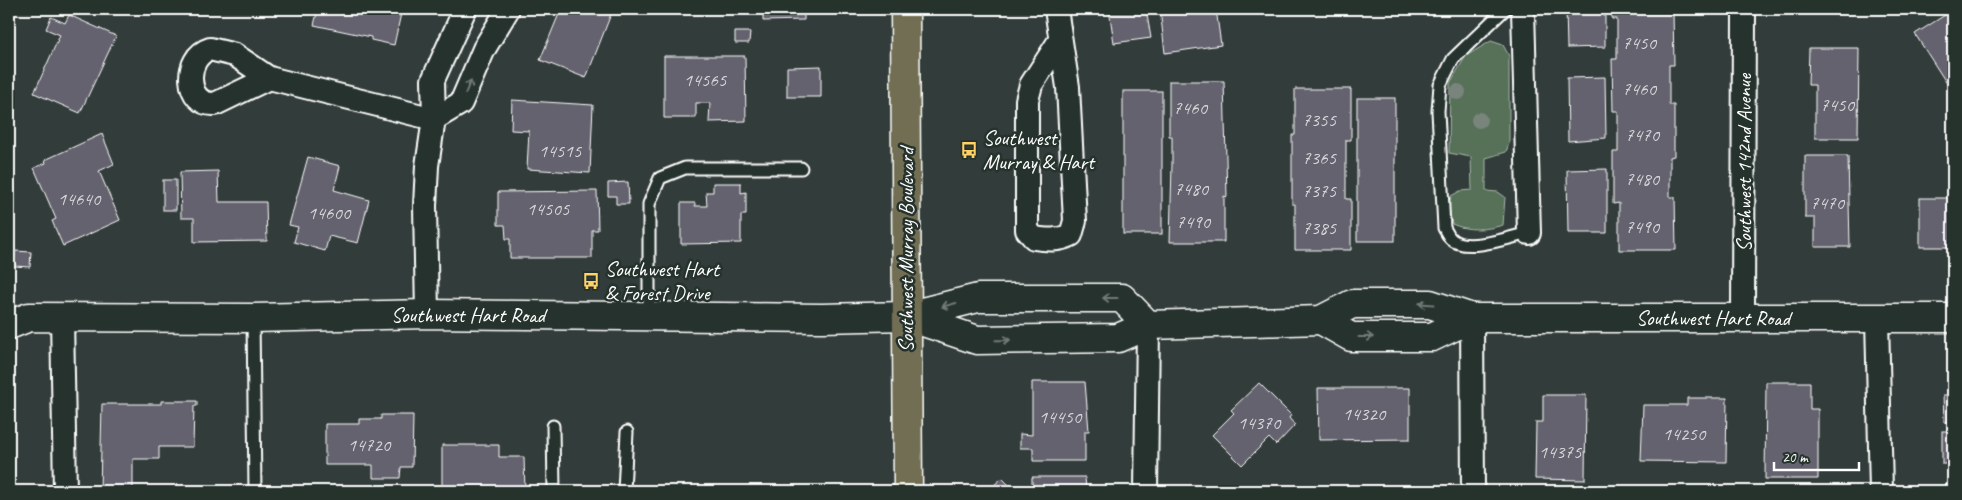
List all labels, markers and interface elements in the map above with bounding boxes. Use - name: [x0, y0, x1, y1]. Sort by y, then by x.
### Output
- house number: 7450: [1622, 31, 1658, 55]
- house number: 14565: [684, 68, 728, 92]
- street label: Southwest 142nd Avenue: [1731, 73, 1757, 252]
- house number: 7460: [1622, 77, 1658, 101]
- one-way arrow: [464, 80, 473, 95]
- house number: 7450: [1820, 93, 1856, 117]
- house number: 7460: [1173, 96, 1209, 120]
- house number: 7355: [1302, 108, 1338, 132]
- house number: 7470: [1625, 123, 1661, 147]
- place label: Southwest Murray & Hart: [983, 125, 1096, 175]
- house number: 14515: [539, 139, 583, 163]
- bus stop icon: Southwest Murray & Hart: [959, 140, 979, 160]
- street label: Southwest Murray Boulevard: [893, 145, 919, 352]
- house number: 7365: [1302, 146, 1338, 170]
- house number: 7480: [1625, 167, 1661, 191]
- house number: 7480: [1174, 177, 1210, 201]
- house number: 7375: [1302, 179, 1338, 203]
- house number: 14640: [58, 187, 102, 211]
- house number: 7470: [1810, 191, 1846, 215]
- house number: 14505: [527, 197, 571, 221]
- house number: 14600: [308, 201, 352, 225]
- house number: 7490: [1176, 210, 1212, 234]
- house number: 7490: [1625, 215, 1661, 239]
- house number: 7385: [1302, 216, 1338, 240]
- place label: Southwest Hart & Forest Drive: [605, 256, 721, 306]
- bus stop icon: Southwest Hart & Forest Drive: [581, 271, 601, 291]
- one-way arrow: [1103, 293, 1119, 303]
- one-way arrow: [1418, 300, 1434, 309]
- one-way arrow: [941, 301, 957, 310]
- street label: Southwest Hart Road: [391, 302, 549, 328]
- street label: Southwest Hart Road: [1636, 305, 1794, 331]
- one-way arrow: [1358, 332, 1374, 342]
- one-way arrow: [995, 335, 1011, 345]
- house number: 14320: [1343, 402, 1387, 426]
- house number: 14450: [1039, 405, 1083, 429]
- house number: 14370: [1238, 411, 1282, 435]
- house number: 14250: [1663, 422, 1707, 446]
- house number: 14720: [348, 433, 392, 457]
- house number: 14375: [1539, 440, 1583, 464]
- scale bar: [1774, 440, 1860, 472]
- text: 20 m: [1782, 448, 1809, 467]

